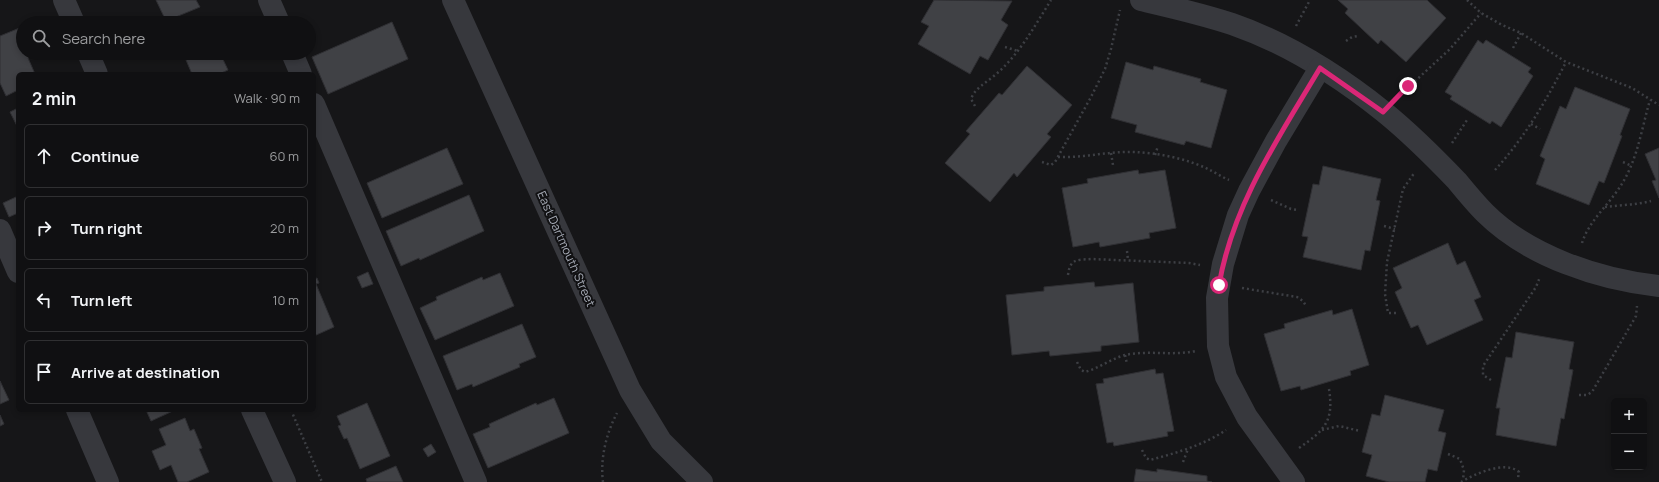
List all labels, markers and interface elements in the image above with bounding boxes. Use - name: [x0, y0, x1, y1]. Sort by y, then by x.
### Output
- search box: [16, 16, 316, 60]
- icon: search: [30, 27, 52, 49]
- text: Search here: [62, 28, 145, 49]
- route end: [1399, 77, 1417, 95]
- text: 2 min: [32, 87, 76, 110]
- text: Walk · 90 m: [234, 89, 300, 107]
- icon: ahead: [33, 145, 55, 167]
- text: Continue: [71, 146, 139, 167]
- text: 60 m: [269, 147, 299, 165]
- street label: East Dartmouth Street: [533, 188, 600, 309]
- icon: right: [33, 217, 55, 239]
- text: Turn right: [71, 218, 142, 239]
- text: 20 m: [270, 219, 299, 237]
- route start: [1210, 276, 1228, 294]
- icon: left: [33, 289, 55, 311]
- text: Turn left: [71, 290, 133, 311]
- text: 10 m: [272, 291, 299, 309]
- icon: arrive: [33, 361, 55, 383]
- text: Arrive at destination: [71, 362, 220, 383]
- map controls: [1611, 398, 1647, 470]
- button: +: [1611, 398, 1647, 434]
- button: −: [1611, 434, 1647, 470]

